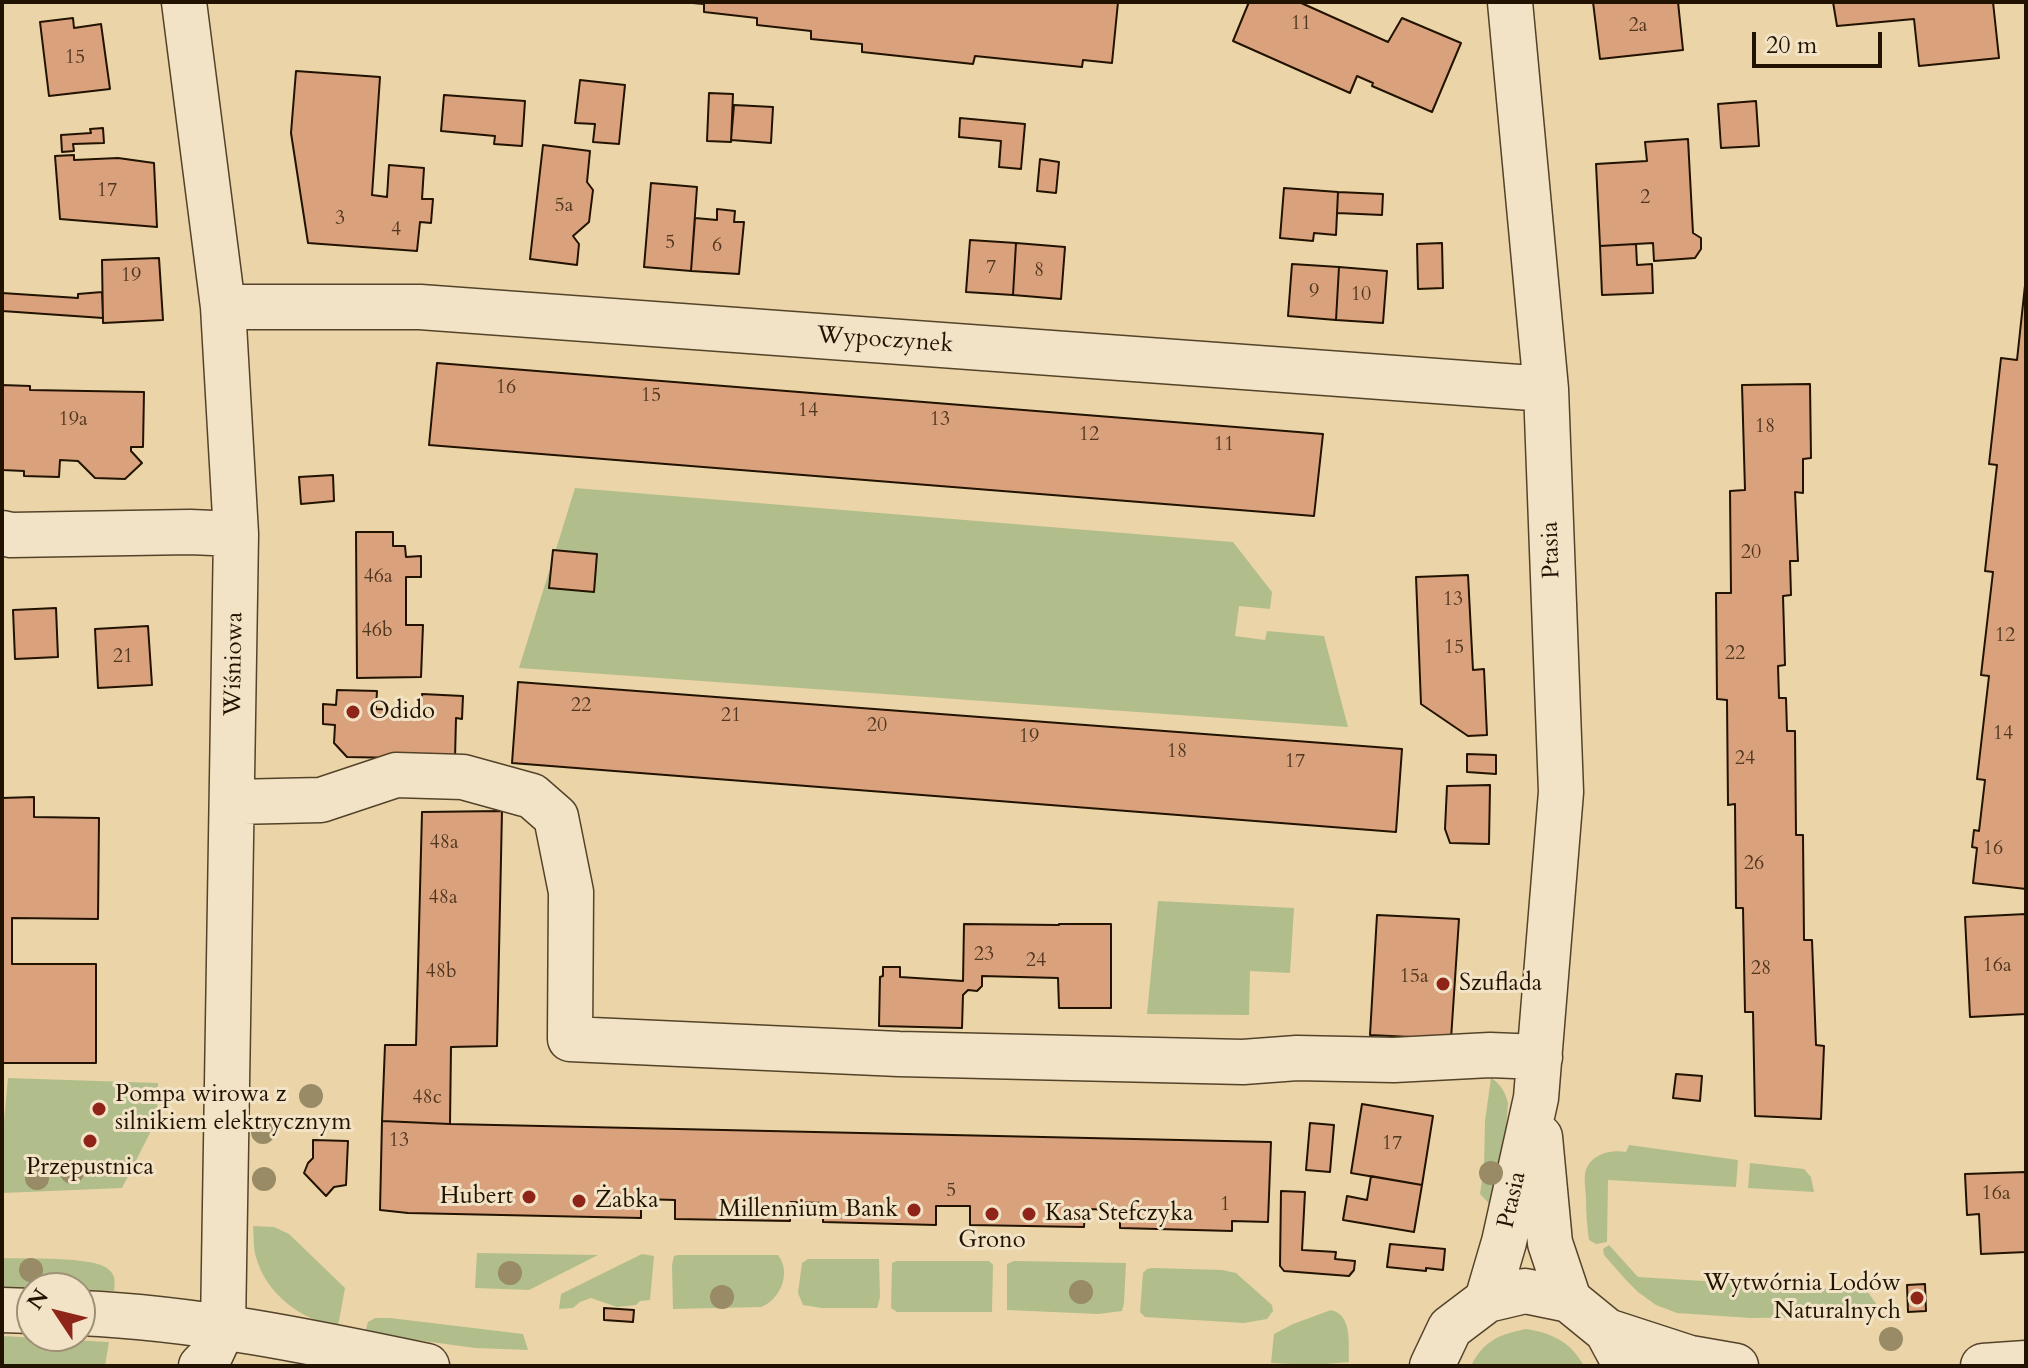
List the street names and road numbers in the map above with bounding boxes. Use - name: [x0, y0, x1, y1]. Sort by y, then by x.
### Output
- street label: Wypoczynek: [816, 322, 954, 360]
- street label: Ptasia: [1537, 521, 1567, 579]
- street label: Wiśniowa: [220, 612, 250, 716]
- street label: Ptasia: [1493, 1169, 1533, 1231]

